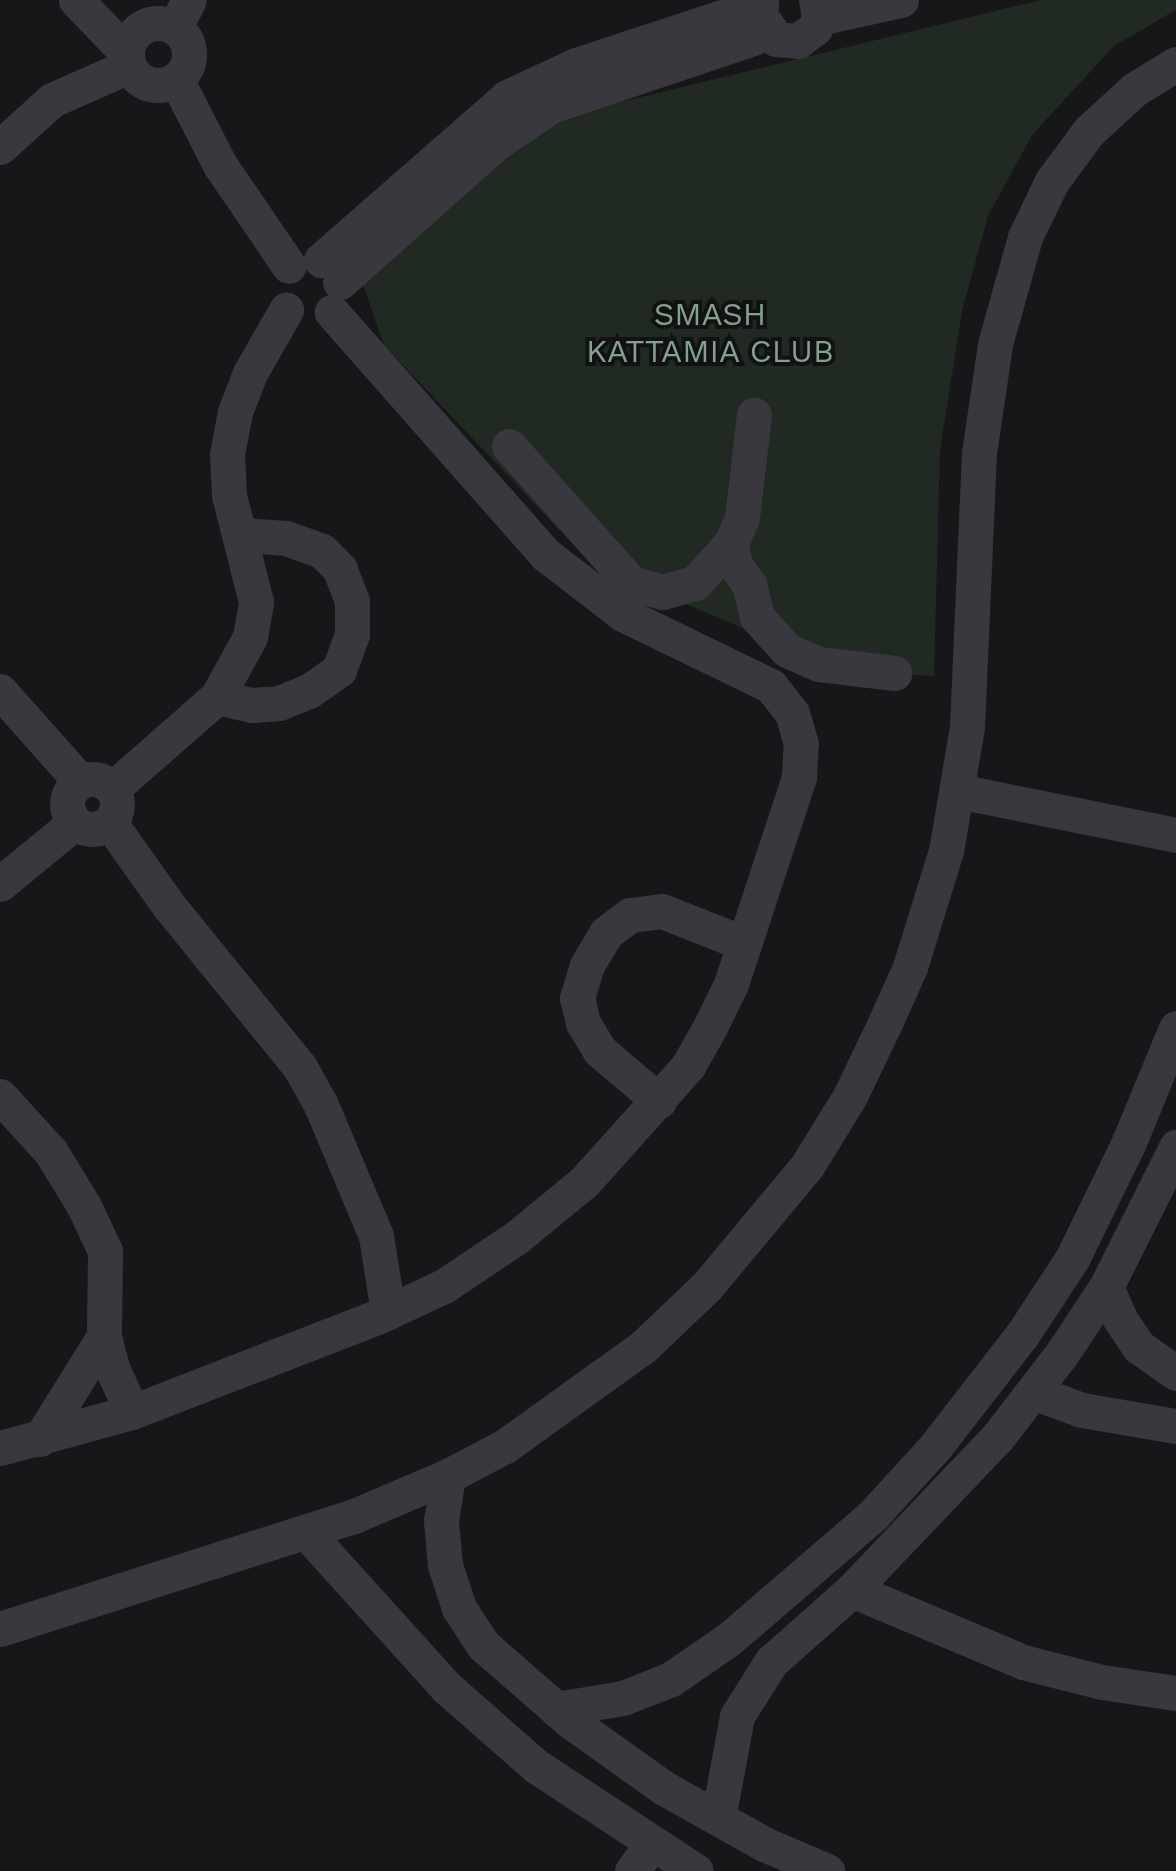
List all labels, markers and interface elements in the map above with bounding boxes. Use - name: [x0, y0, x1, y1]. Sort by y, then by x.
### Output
- park label: SMASH KATTAMIA CLUB: [585, 296, 835, 371]

